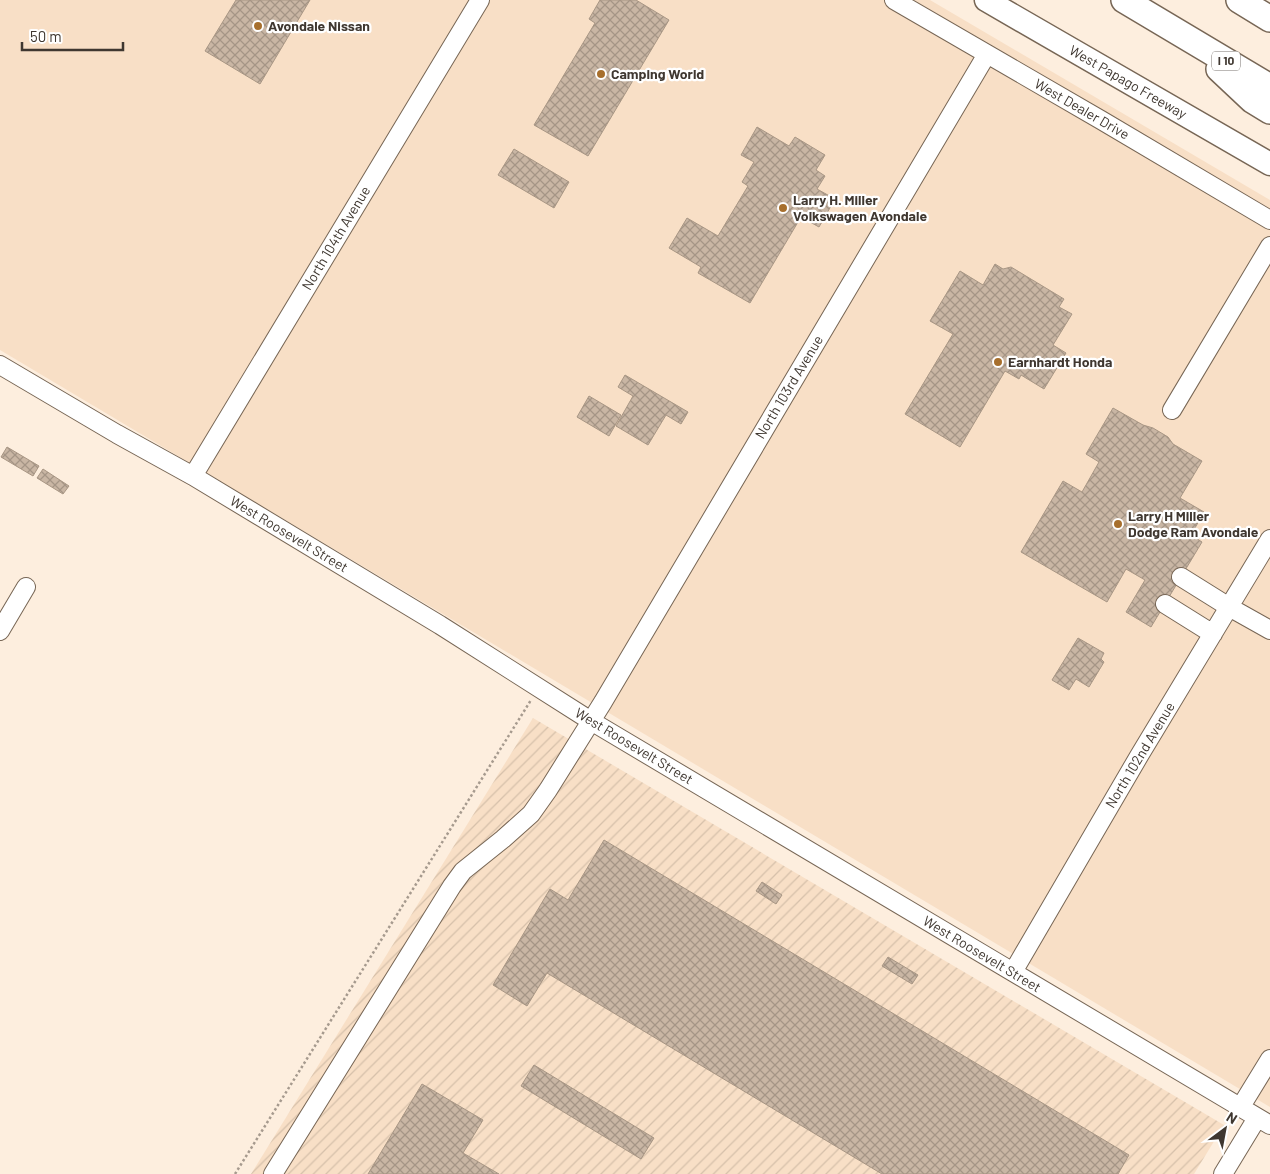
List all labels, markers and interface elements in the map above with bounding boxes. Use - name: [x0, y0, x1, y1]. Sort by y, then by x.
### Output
- place label: Avondale Nissan: [268, 17, 370, 34]
- scale bar: [22, 20, 124, 52]
- marker: Avondale Nissan: [252, 20, 264, 32]
- text: 50 m: [30, 27, 62, 45]
- street label: West Papago Freeway: [1067, 41, 1190, 122]
- road number: I 10: [1212, 51, 1240, 70]
- place label: Camping World: [611, 65, 704, 82]
- marker: Camping World: [595, 68, 607, 80]
- street label: West Dealer Drive: [1032, 75, 1133, 143]
- street label: North 104th Avenue: [298, 183, 373, 293]
- place label: Larry H. Miller Volkswagen Avondale: [793, 191, 927, 224]
- marker: Larry H. Miller Volkswagen Avondale: [777, 202, 789, 214]
- street label: North 103rd Avenue: [751, 332, 826, 442]
- place label: Earnhardt Honda: [1008, 353, 1112, 370]
- marker: Earnhardt Honda: [992, 356, 1004, 368]
- street label: West Roosevelt Street: [227, 492, 351, 576]
- place label: Larry H Miller Dodge Ram Avondale: [1128, 507, 1259, 540]
- marker: Larry H Miller Dodge Ram Avondale: [1112, 518, 1124, 530]
- street label: North 102nd Avenue: [1101, 699, 1178, 811]
- street label: West Roosevelt Street: [572, 704, 696, 788]
- street label: West Roosevelt Street: [920, 912, 1044, 996]
- north arrow: [1200, 1104, 1250, 1154]
- text: N: [1224, 1108, 1241, 1127]

